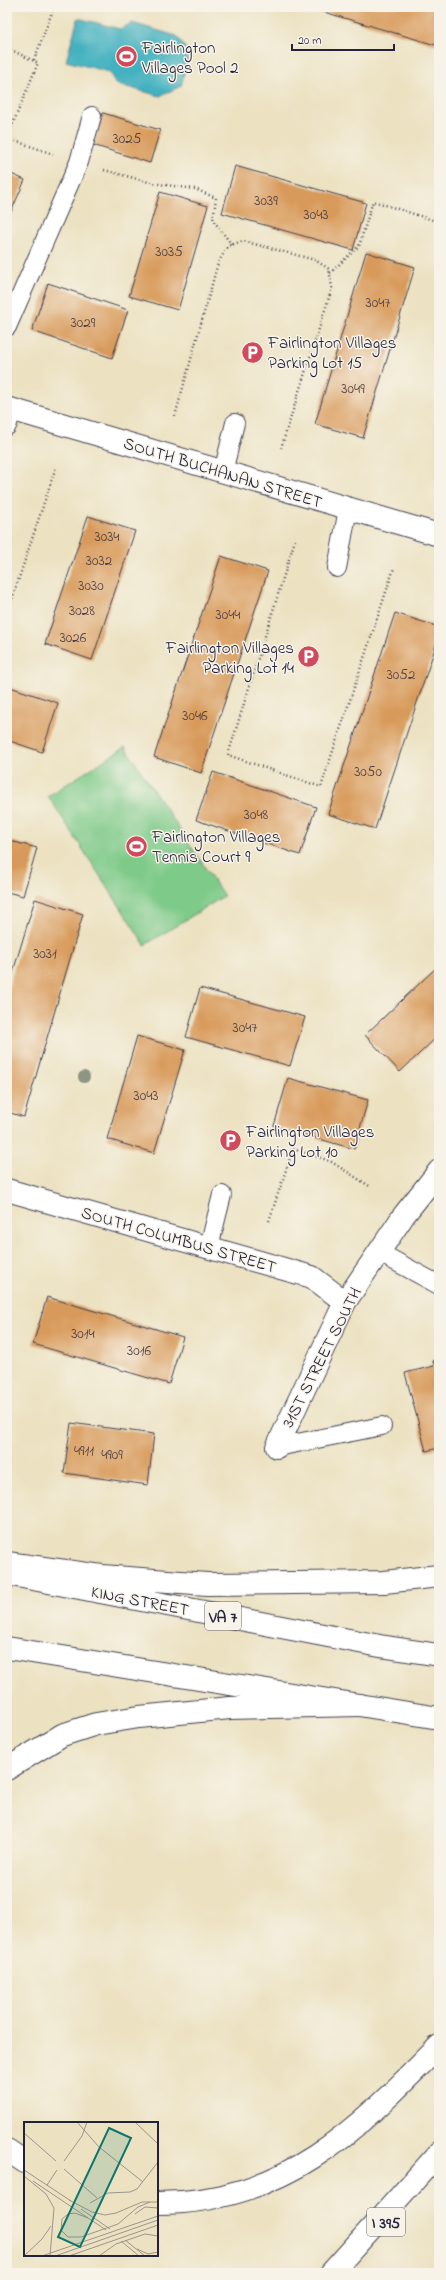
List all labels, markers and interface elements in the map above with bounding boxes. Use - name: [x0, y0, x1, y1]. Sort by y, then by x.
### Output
- scale bar: [292, 26, 394, 52]
- text: 20 m: [298, 32, 321, 50]
- place label: Fairlington Villages Pool 2: [141, 36, 239, 83]
- sports icon: Fairlington Villages Pool 2: [114, 44, 140, 70]
- house number: 3025: [113, 128, 142, 150]
- house number: 3039: [254, 190, 278, 212]
- house number: 3043: [303, 204, 329, 226]
- house number: 3035: [155, 241, 183, 263]
- house number: 3047: [365, 292, 391, 314]
- house number: 3029: [71, 312, 96, 334]
- place label: Fairlington Villages Parking Lot 15: [267, 331, 396, 378]
- parking icon: Fairlington Villages Parking Lot 15: [239, 339, 265, 365]
- house number: 3049: [341, 378, 365, 400]
- street label: SOUTH BUCHANAN STREET: [120, 431, 325, 516]
- house number: 3034: [94, 526, 120, 548]
- house number: 3032: [86, 550, 113, 572]
- house number: 3030: [78, 575, 104, 597]
- house number: 3028: [69, 600, 95, 622]
- house number: 3044: [215, 604, 241, 626]
- house number: 3026: [60, 627, 87, 649]
- place label: Fairlington Villages Parking Lot 14: [165, 636, 294, 683]
- parking icon: Fairlington Villages Parking Lot 14: [296, 644, 322, 670]
- house number: 3052: [387, 664, 416, 686]
- house number: 3046: [182, 705, 208, 727]
- house number: 3050: [354, 761, 382, 783]
- house number: 3048: [244, 804, 269, 826]
- place label: Fairlington Villages Tennis Court 9: [151, 825, 280, 870]
- sports icon: Fairlington Villages Tennis Court 9: [123, 833, 149, 859]
- house number: 3031: [33, 943, 57, 965]
- house number: 3047: [232, 1017, 258, 1039]
- house number: 3043: [133, 1085, 159, 1107]
- place label: Fairlington Villages Parking Lot 10: [245, 1120, 374, 1167]
- parking icon: Fairlington Villages Parking Lot 10: [217, 1128, 243, 1154]
- street label: SOUTH COLUMBUS STREET: [78, 1201, 279, 1280]
- street label: 31ST STREET SOUTH: [276, 1283, 369, 1432]
- house number: 3014: [71, 1323, 95, 1345]
- house number: 3016: [127, 1340, 151, 1362]
- house number: 4911: [74, 1440, 94, 1462]
- house number: 4909: [101, 1444, 123, 1466]
- street label: KING STREET: [89, 1580, 191, 1623]
- road number: VA 7: [205, 1602, 241, 1630]
- inset map: [24, 2122, 158, 2256]
- road number: I 395: [367, 2208, 405, 2236]

